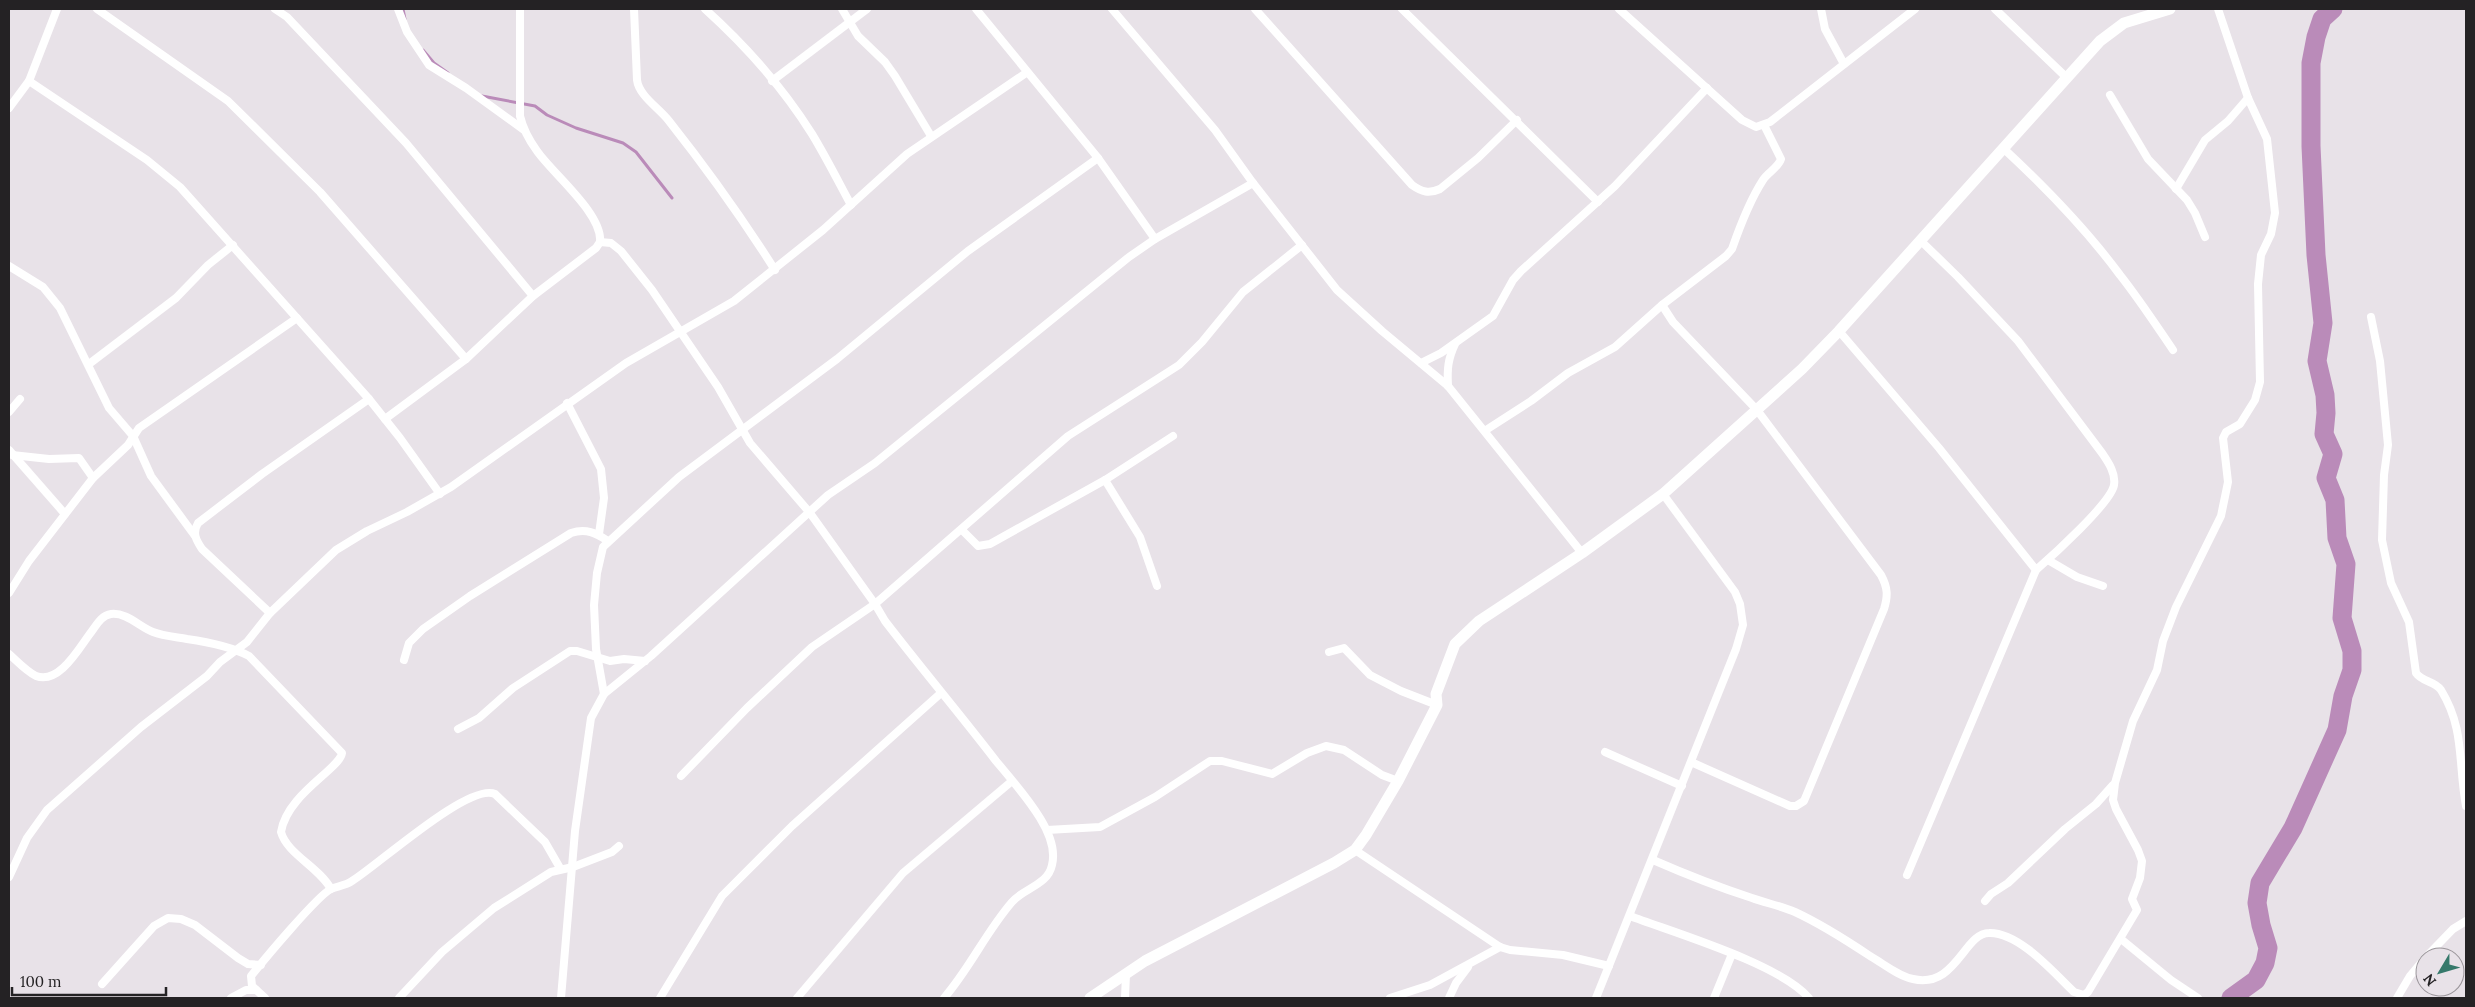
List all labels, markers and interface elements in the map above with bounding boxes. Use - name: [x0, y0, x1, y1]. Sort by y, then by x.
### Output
- north arrow: [2415, 947, 2465, 997]
- scale bar: [12, 964, 166, 996]
- text: N: [2419, 970, 2440, 990]
- text: 100 m: [20, 972, 61, 991]

